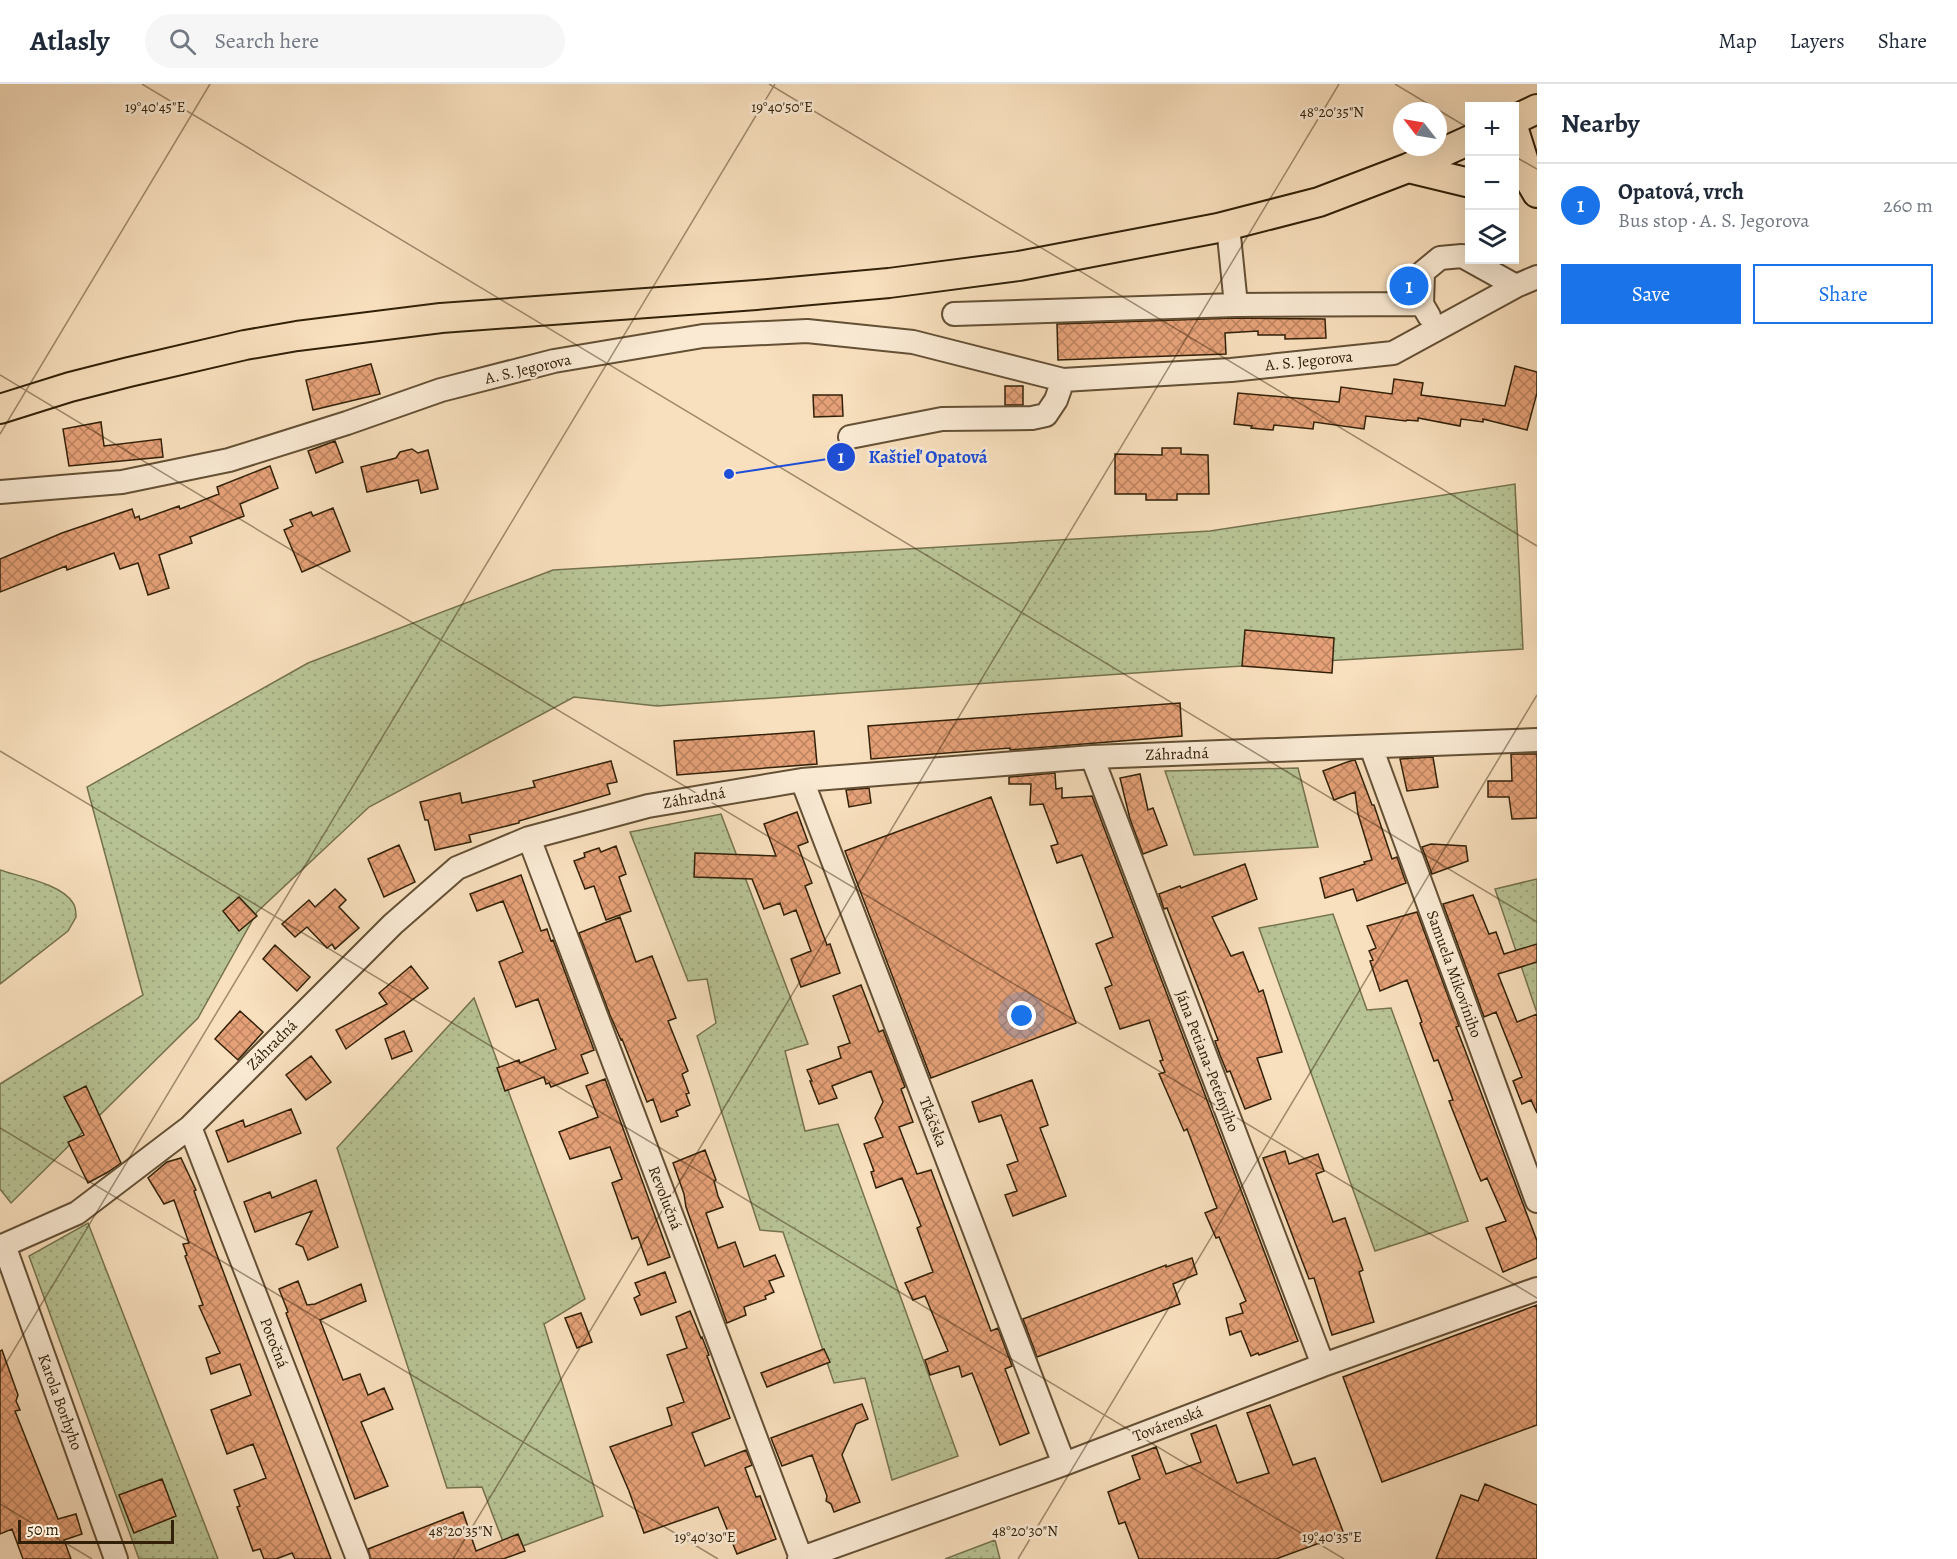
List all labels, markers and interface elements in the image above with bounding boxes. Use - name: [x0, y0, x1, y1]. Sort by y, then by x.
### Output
- search box: [145, 14, 565, 68]
- text: Atlasly: [30, 22, 109, 60]
- icon: search: [166, 25, 199, 58]
- text: Search here: [214, 26, 319, 56]
- text: Map: [1718, 27, 1757, 55]
- text: Layers: [1790, 27, 1845, 55]
- text: Share: [1878, 27, 1927, 55]
- text: 19°40'45"E: [125, 97, 185, 117]
- text: 19°40'50"E: [751, 97, 813, 117]
- text: 48°20'35"N: [1300, 102, 1364, 122]
- north arrow: [1393, 102, 1447, 156]
- map controls: [1465, 102, 1519, 264]
- button: +: [1465, 102, 1519, 156]
- text: Nearby: [1561, 106, 1640, 141]
- button: −: [1465, 156, 1519, 210]
- text: Opatová, vrch: [1618, 177, 1744, 207]
- text: 1: [1577, 192, 1584, 219]
- text: 260 m: [1883, 192, 1933, 219]
- text: Bus stop · A. S. Jegorova: [1618, 207, 1810, 234]
- button: layers: [1465, 210, 1519, 264]
- pin: 1: [1390, 264, 1428, 308]
- button: Save: [1561, 264, 1741, 324]
- button: Share: [1753, 264, 1933, 324]
- street label: A. S. Jegorova: [1263, 345, 1354, 377]
- street label: A. S. Jegorova: [482, 348, 574, 390]
- callout: Kaštieľ Opatová: [826, 439, 999, 475]
- text: 1: [838, 445, 845, 469]
- text: Kaštieľ Opatová: [869, 445, 988, 469]
- street label: Záhradná: [1145, 742, 1210, 766]
- street label: Záhradná: [661, 782, 728, 814]
- street label: Samuela Mikovíniho: [1421, 907, 1487, 1041]
- street label: Jána Petiana-Petényiho: [1170, 987, 1244, 1135]
- your location: [1007, 1001, 1036, 1030]
- street label: Záhradná: [242, 1014, 303, 1075]
- street label: Tkáčska: [913, 1094, 953, 1151]
- street label: Revolučná: [643, 1163, 687, 1234]
- street label: Potočná: [254, 1315, 294, 1372]
- street label: Karola Borhyho: [32, 1351, 88, 1453]
- street label: Továrenská: [1130, 1400, 1207, 1447]
- scale bar: [18, 1517, 174, 1544]
- text: 50 m: [27, 1519, 59, 1541]
- text: 48°20'35"N: [429, 1521, 493, 1541]
- text: 48°20'30"N: [992, 1521, 1058, 1541]
- text: 19°40'30"E: [674, 1527, 736, 1547]
- text: 19°40'35"E: [1302, 1527, 1362, 1547]

